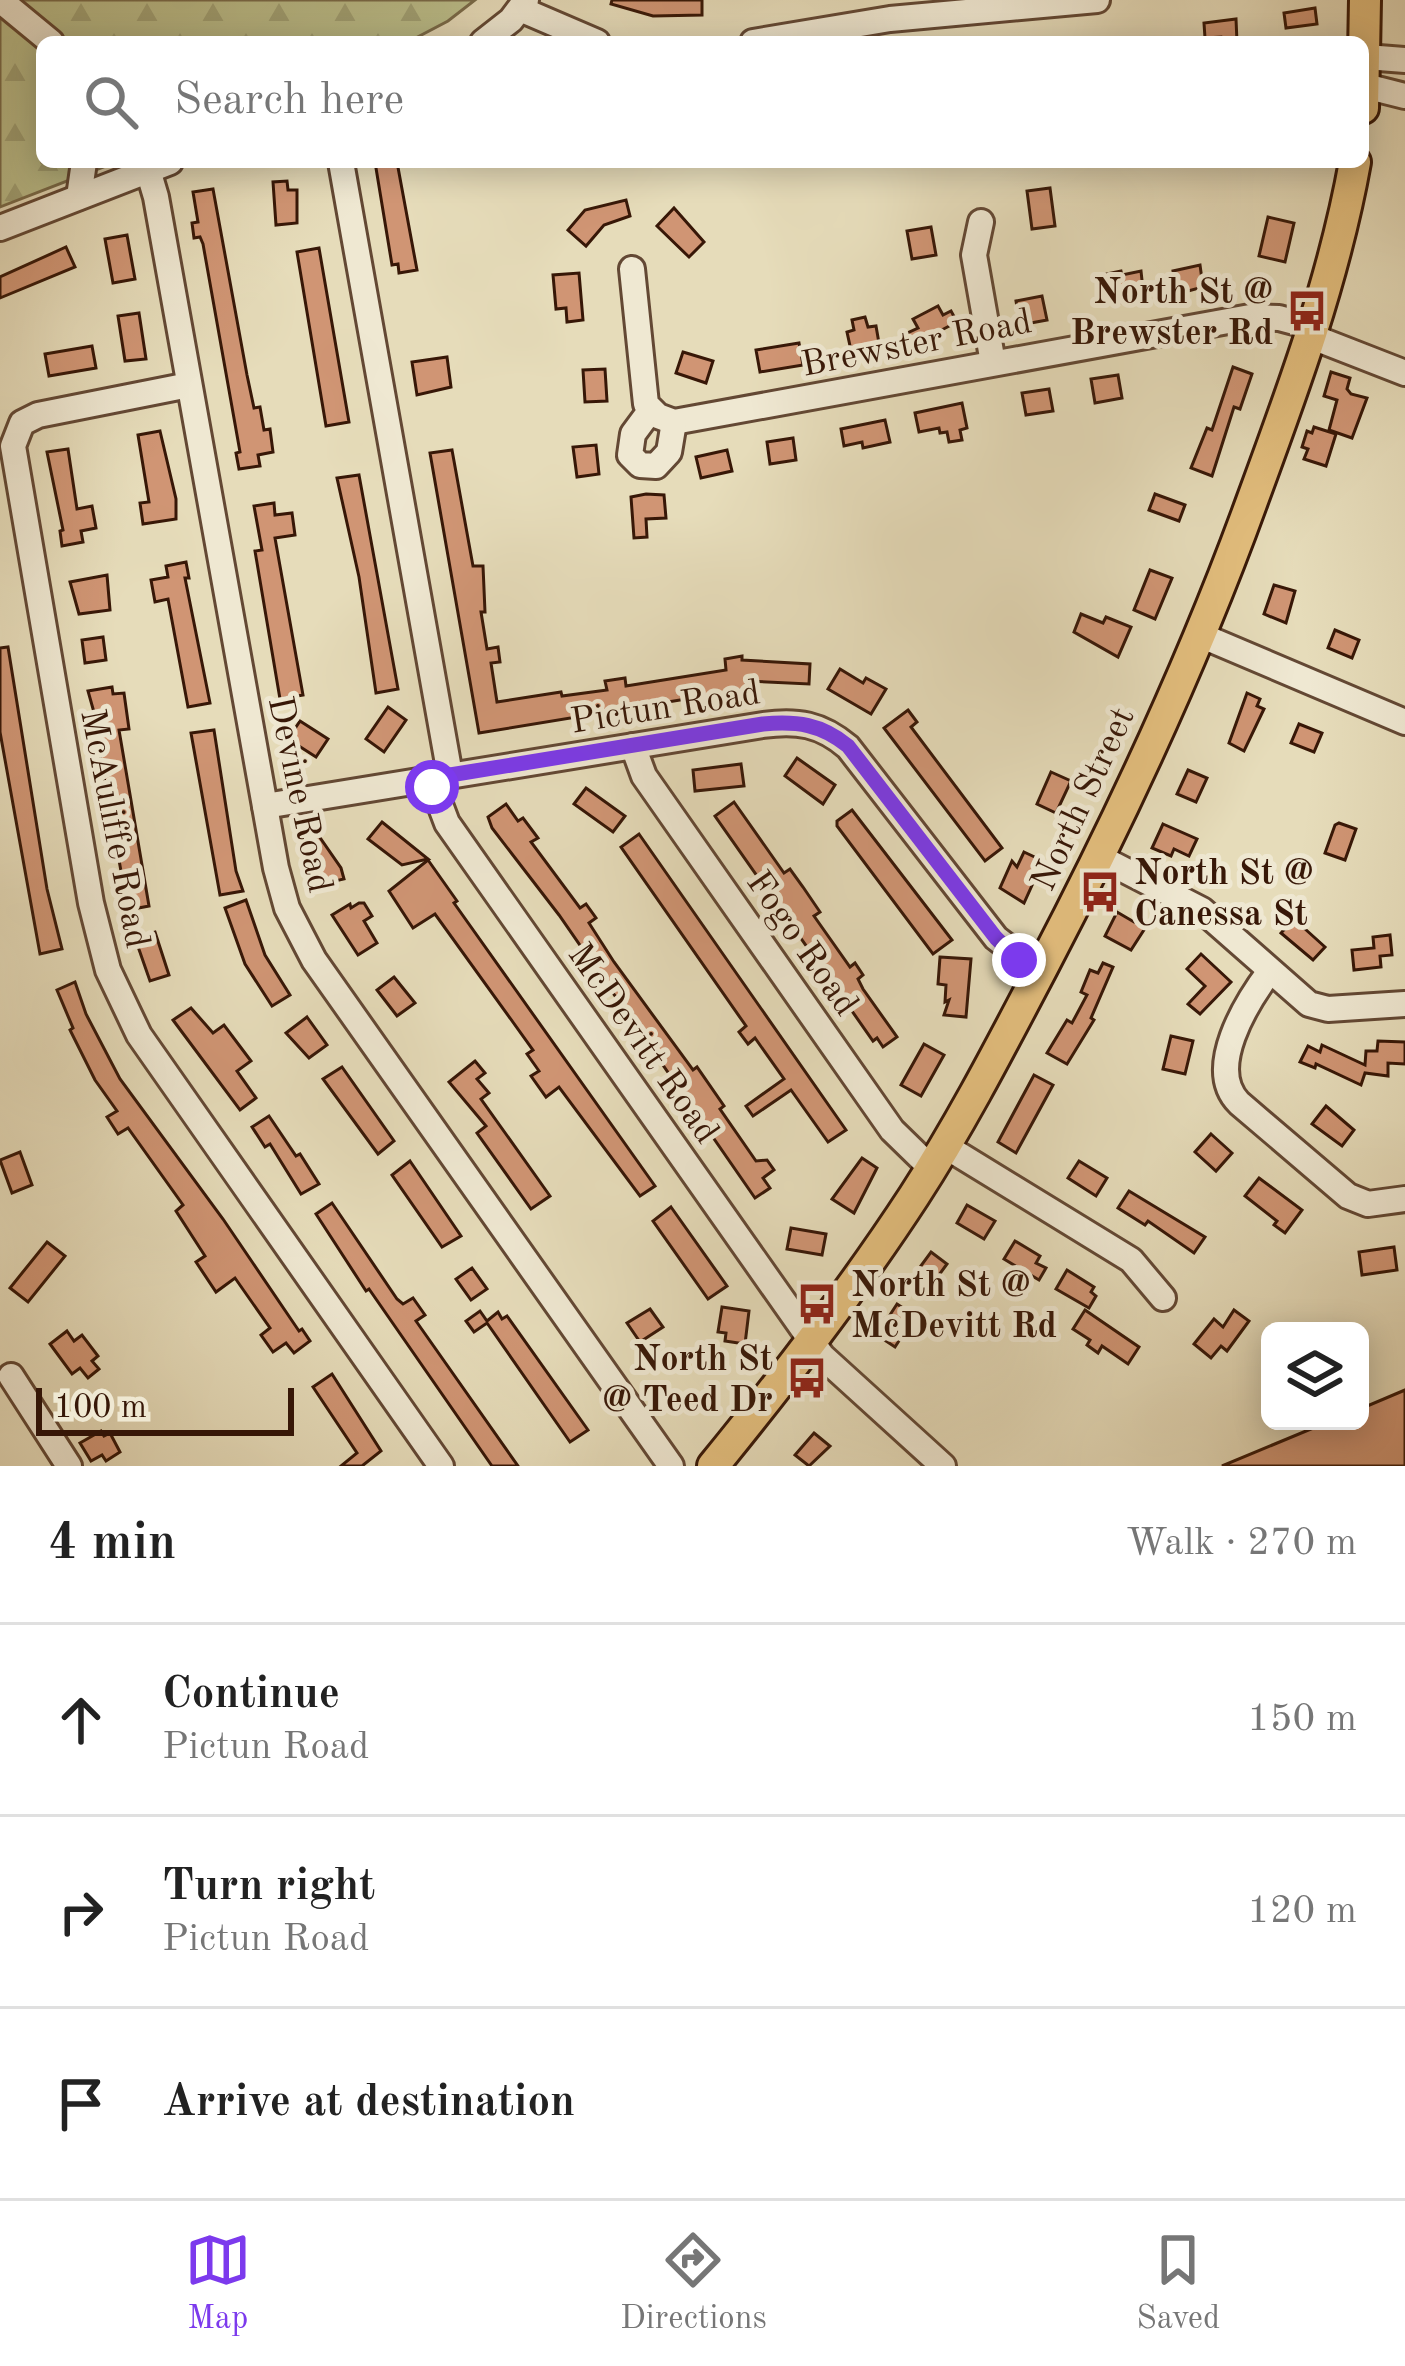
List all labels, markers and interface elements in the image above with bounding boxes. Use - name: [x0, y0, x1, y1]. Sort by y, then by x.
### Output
- search box: [36, 36, 1369, 168]
- icon: search: [78, 69, 144, 135]
- text: Search here: [174, 79, 404, 124]
- place label: North St @ Brewster Rd: [1070, 276, 1273, 353]
- bus stop icon: North St @ Brewster Rd: [1284, 288, 1330, 334]
- street label: Brewster Road: [799, 305, 1035, 385]
- street label: Pictun Road: [568, 676, 763, 742]
- street label: Devine Road: [260, 693, 336, 896]
- street label: North Street: [1026, 702, 1143, 897]
- street label: McAuliffe Road: [72, 706, 154, 951]
- route start: [405, 760, 459, 814]
- place label: North St @ Canessa St: [1134, 857, 1314, 934]
- street label: Fogo Road: [738, 865, 863, 1023]
- bus stop icon: North St @ Canessa St: [1077, 869, 1123, 915]
- route end: [992, 933, 1046, 987]
- street label: McDevitt Road: [560, 938, 724, 1151]
- place label: North St @ McDevitt Rd: [851, 1269, 1057, 1346]
- bus stop icon: North St @ McDevitt Rd: [794, 1281, 840, 1327]
- map controls: [1261, 1322, 1369, 1430]
- button: layers: [1261, 1322, 1369, 1430]
- place label: North St @ Teed Dr: [603, 1343, 773, 1420]
- bus stop icon: North St @ Teed Dr: [784, 1355, 830, 1401]
- scale bar: [36, 1382, 294, 1435]
- text: 100 m: [54, 1392, 147, 1425]
- text: 4 min: [48, 1519, 176, 1570]
- text: Walk · 270 m: [1126, 1524, 1357, 1563]
- text: Continue: [162, 1673, 340, 1718]
- icon: ahead: [48, 1687, 114, 1753]
- text: 150 m: [1247, 1700, 1357, 1739]
- text: Pictun Road: [162, 1728, 369, 1767]
- text: Turn right: [162, 1865, 375, 1910]
- icon: right: [48, 1879, 114, 1945]
- text: 120 m: [1247, 1892, 1357, 1931]
- text: Pictun Road: [162, 1920, 369, 1959]
- icon: arrive: [48, 2071, 114, 2137]
- text: Arrive at destination: [162, 2081, 575, 2126]
- tab: Map: [185, 2227, 251, 2340]
- tab: Directions: [620, 2227, 767, 2340]
- tab: Saved: [1136, 2227, 1220, 2340]

